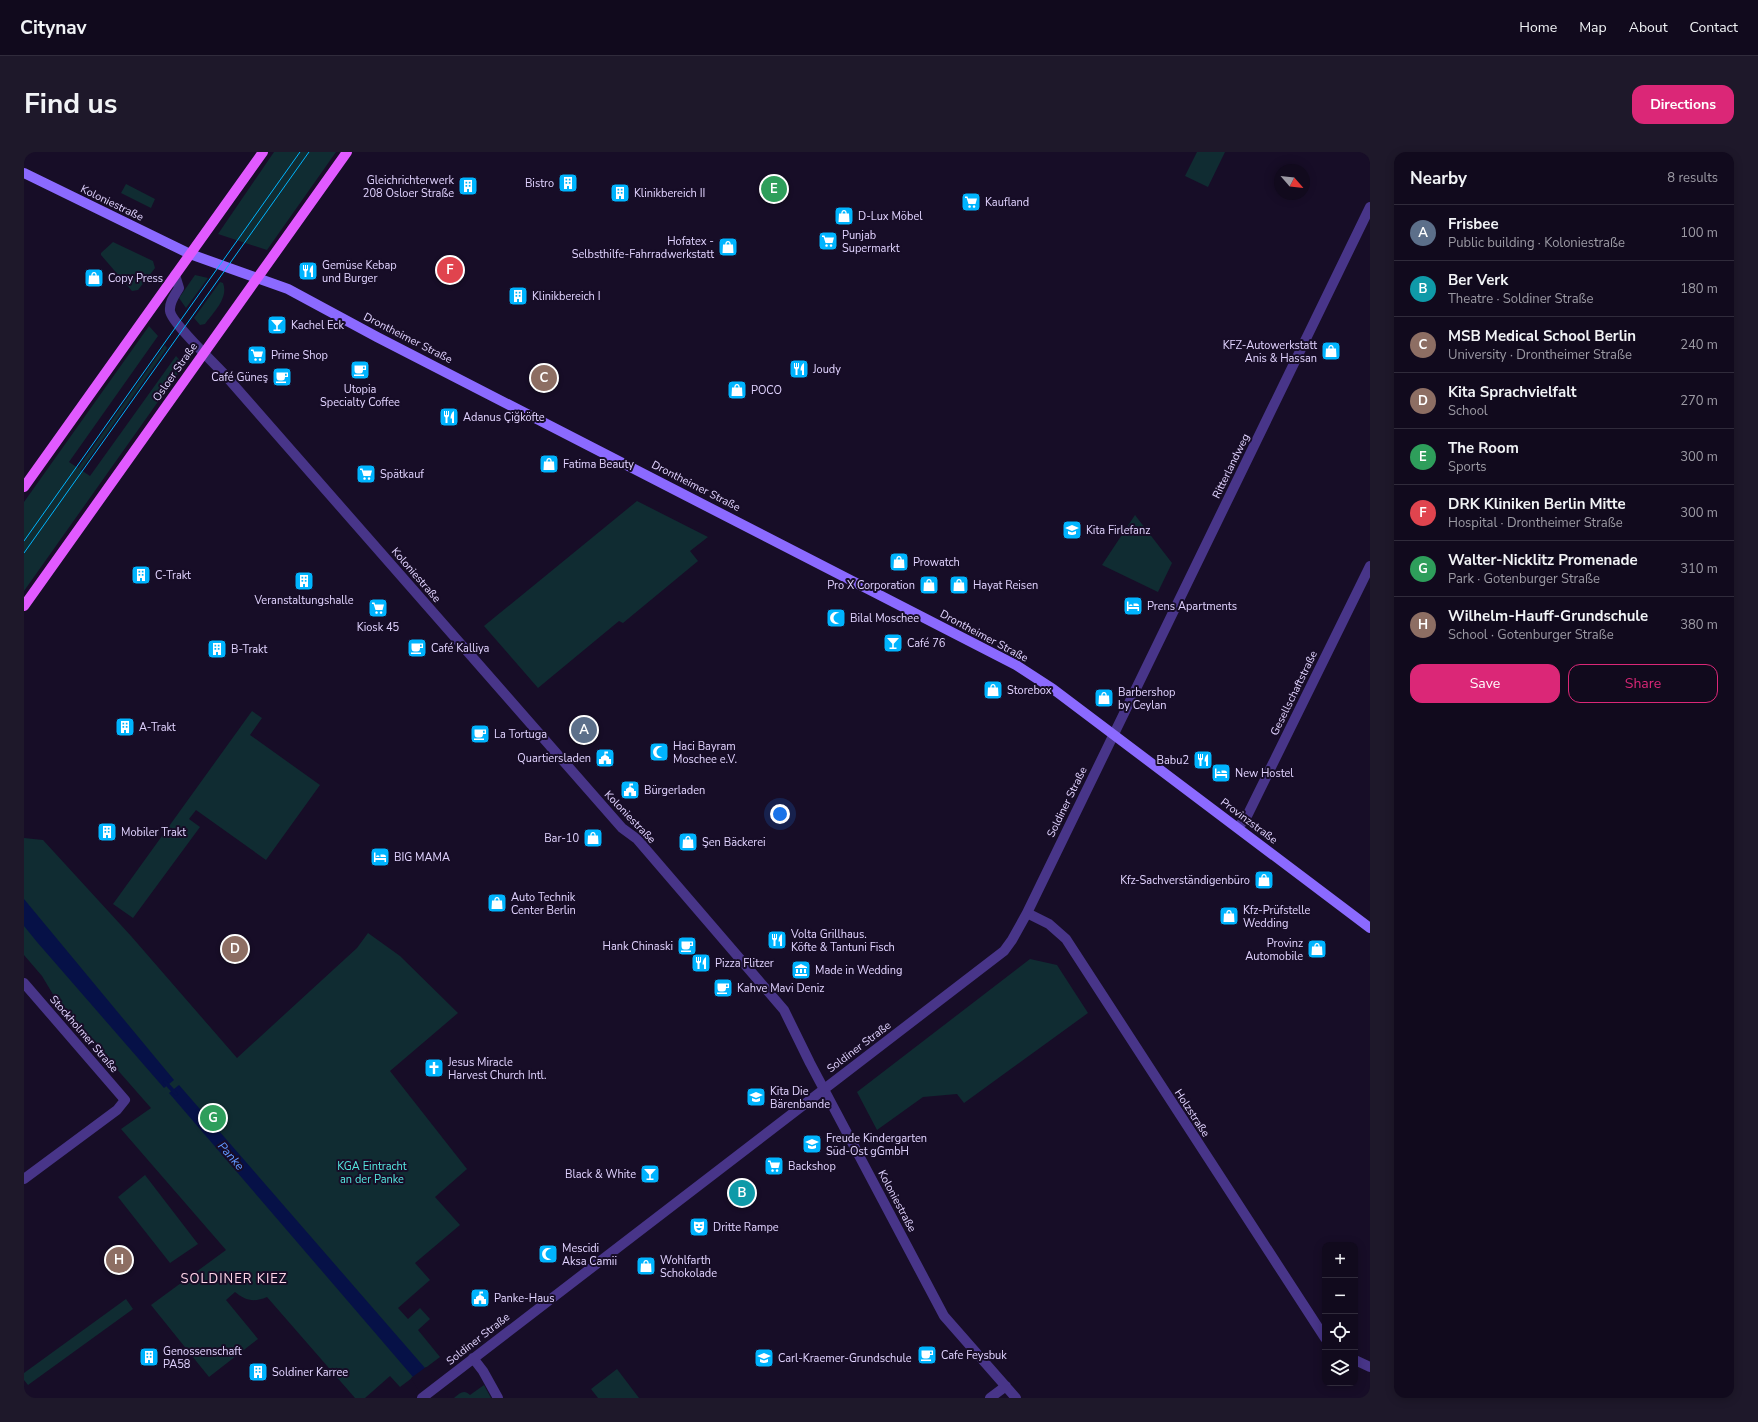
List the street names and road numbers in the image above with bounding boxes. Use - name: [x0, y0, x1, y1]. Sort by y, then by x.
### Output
- street label: Koloniestraße: [78, 181, 146, 225]
- street label: Drontheimer Straße: [361, 309, 455, 367]
- street label: Osloer Straße: [149, 339, 201, 404]
- street label: Ritterlandweg: [1209, 431, 1253, 501]
- street label: Drontheimer Straße: [649, 457, 743, 515]
- street label: Koloniestraße: [388, 544, 444, 606]
- street label: Drontheimer Straße: [937, 606, 1031, 666]
- street label: Gesellschaftstraße: [1267, 648, 1321, 738]
- street label: Soldiner Straße: [1043, 764, 1091, 840]
- street label: Koloniestraße: [601, 787, 659, 847]
- street label: Provinzstraße: [1217, 795, 1281, 847]
- street label: Stockholmer Straße: [46, 992, 122, 1076]
- street label: Soldiner Straße: [824, 1018, 894, 1076]
- street label: Holzstraße: [1171, 1086, 1213, 1140]
- street label: Koloniestraße: [874, 1167, 920, 1235]
- street label: Soldiner Straße: [443, 1309, 513, 1369]

